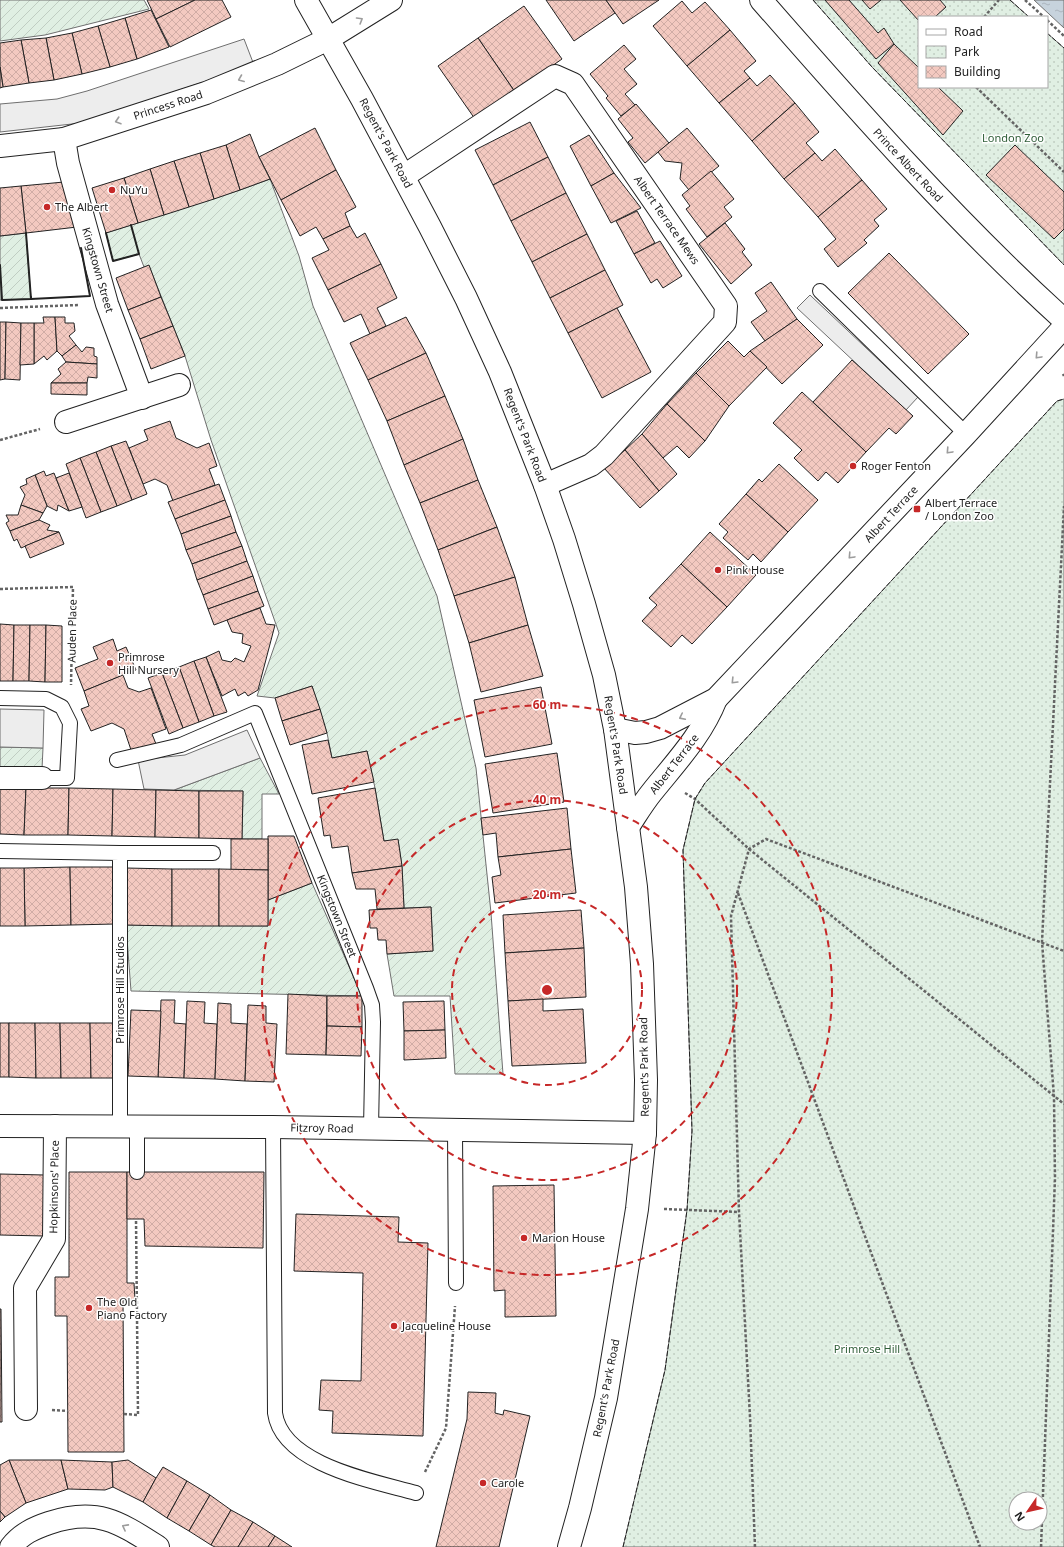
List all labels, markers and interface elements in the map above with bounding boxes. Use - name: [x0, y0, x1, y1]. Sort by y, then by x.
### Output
- legend: [918, 16, 1048, 88]
- one-way arrow: [356, 17, 363, 24]
- text: Road: [954, 23, 983, 40]
- text: Park: [954, 43, 980, 60]
- text: Building: [954, 63, 1001, 80]
- one-way arrow: [238, 74, 246, 82]
- street label: Princess Road: [131, 86, 204, 123]
- street label: Regent's Park Road: [356, 95, 416, 190]
- one-way arrow: [115, 117, 122, 125]
- street label: Prince Albert Road: [870, 125, 947, 205]
- park label: London Zoo: [982, 130, 1044, 145]
- street label: Albert Terrace Mews: [631, 172, 704, 267]
- place label: NuYu: [120, 182, 148, 197]
- marker: NuYu: [107, 185, 117, 195]
- place label: The Albert: [55, 199, 108, 214]
- marker: The Albert: [42, 202, 52, 212]
- street label: Kingstown Street: [79, 226, 118, 314]
- one-way arrow: [1035, 351, 1043, 359]
- street label: Regent's Park Road: [501, 386, 550, 484]
- one-way arrow: [947, 446, 954, 454]
- place label: Roger Fenton: [861, 458, 931, 473]
- marker: Roger Fenton: [848, 461, 858, 471]
- street label: Albert Terrace: [861, 482, 921, 545]
- place label: Albert Terrace / London Zoo: [925, 495, 997, 523]
- marker: Albert Terrace / London Zoo: [912, 504, 922, 514]
- one-way arrow: [848, 551, 856, 559]
- place label: Pink House: [726, 562, 784, 577]
- marker: Pink House: [713, 565, 723, 575]
- street label: Auden Place: [63, 599, 80, 663]
- place label: Primrose Hill Nursery: [118, 649, 179, 677]
- marker: Primrose Hill Nursery: [105, 658, 115, 668]
- one-way arrow: [731, 676, 739, 684]
- street label: Regent's Park Road: [601, 694, 632, 795]
- text: 60 m: [533, 696, 561, 713]
- one-way arrow: [679, 712, 686, 720]
- street label: Albert Terrace: [645, 731, 702, 797]
- text: 40 m: [533, 791, 561, 808]
- street label: Kingstown Street: [314, 872, 361, 959]
- text: 20 m: [533, 886, 561, 903]
- street label: Primrose Hill Studios: [112, 936, 127, 1044]
- centre of rings: [540, 983, 554, 997]
- street label: Regent's Park Road: [635, 1017, 652, 1117]
- street label: Fitzroy Road: [290, 1119, 354, 1136]
- street label: Hopkinsons' Place: [45, 1140, 62, 1234]
- place label: Marion House: [532, 1230, 605, 1245]
- marker: Marion House: [519, 1233, 529, 1243]
- place label: The Old Piano Factory: [97, 1294, 167, 1322]
- marker: The Old Piano Factory: [84, 1303, 94, 1313]
- place label: Jacqueline House: [401, 1318, 491, 1333]
- marker: Jacqueline House: [389, 1321, 399, 1331]
- street label: Regent's Park Road: [589, 1337, 622, 1438]
- park label: Primrose Hill: [834, 1341, 900, 1356]
- place label: Carole: [491, 1475, 524, 1490]
- marker: Carole: [478, 1478, 488, 1488]
- north arrow: [1008, 1491, 1048, 1531]
- text: N: [1011, 1509, 1028, 1525]
- one-way arrow: [122, 1524, 129, 1532]

